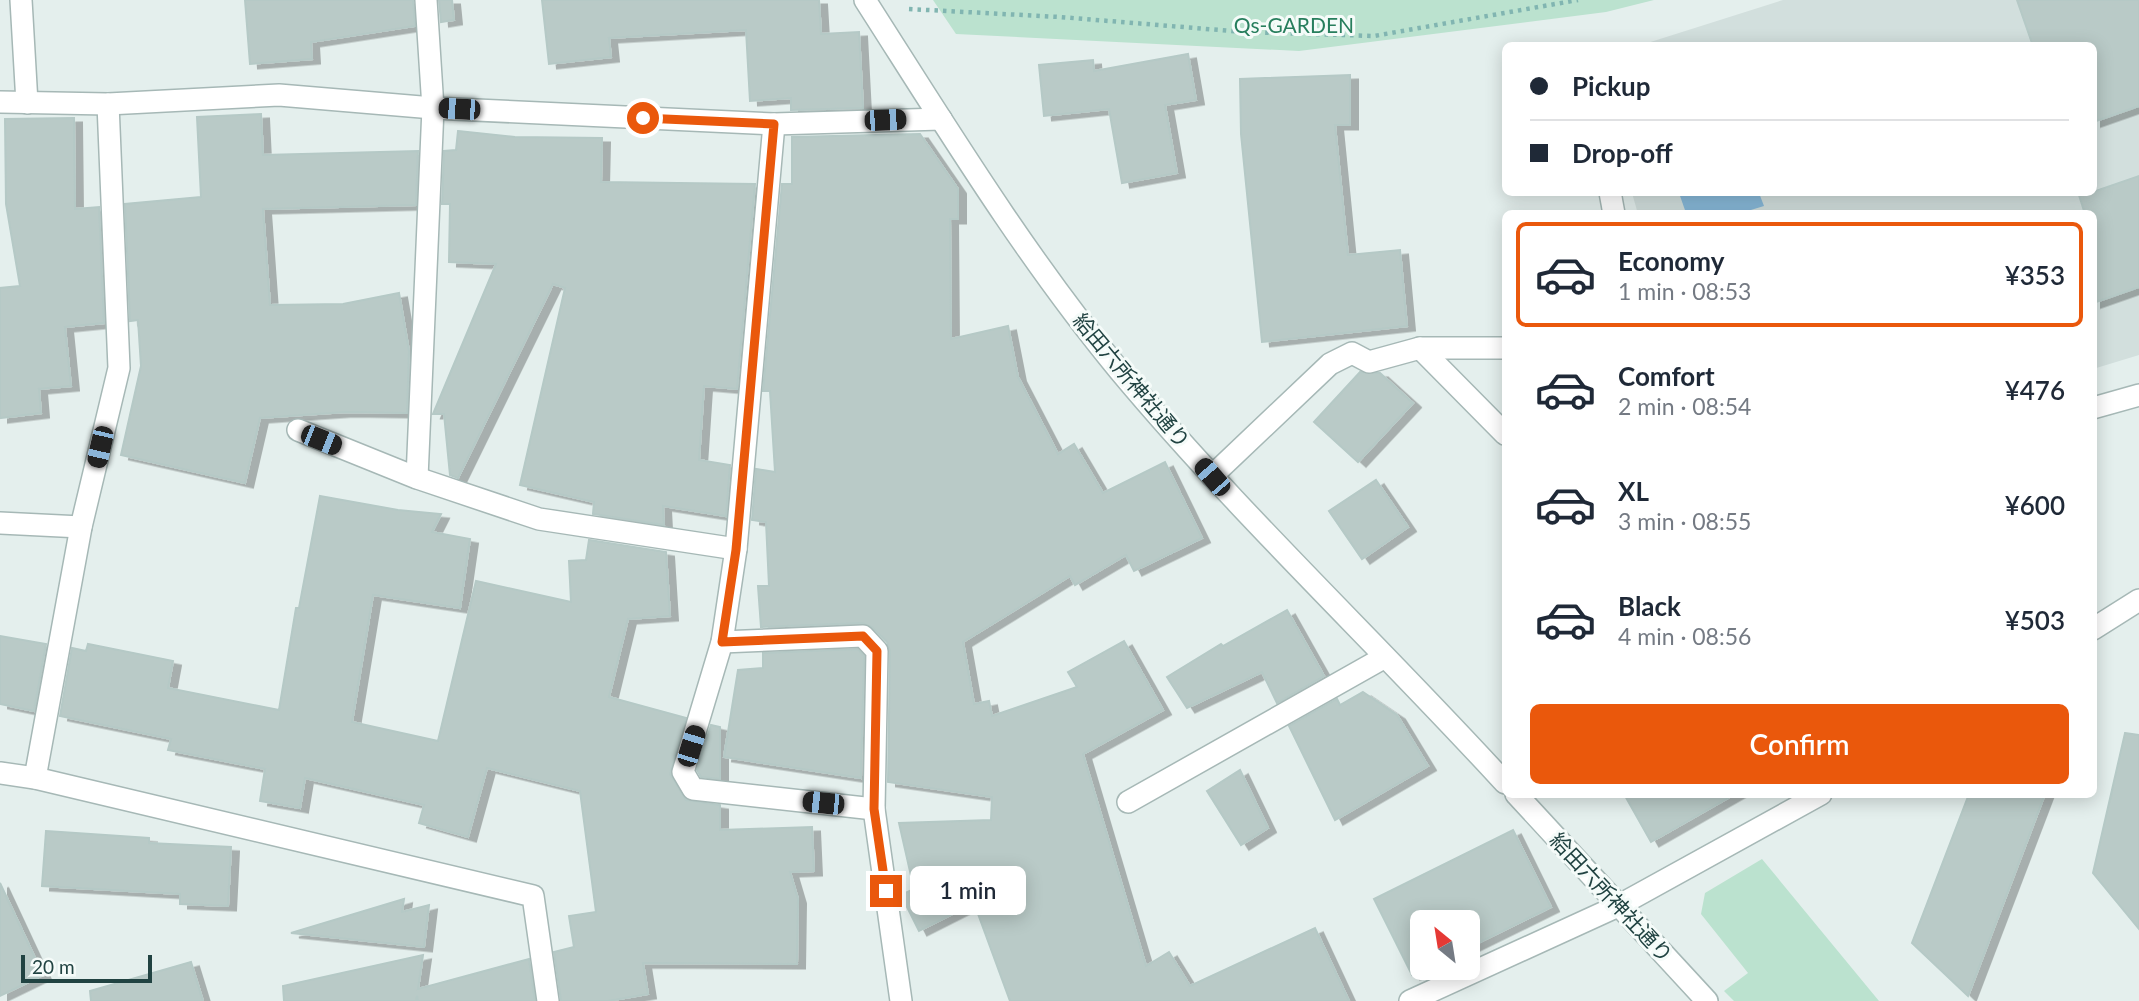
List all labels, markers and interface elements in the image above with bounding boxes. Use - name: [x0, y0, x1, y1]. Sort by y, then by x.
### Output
- park label: Qs-GARDEN: [1234, 12, 1354, 37]
- text: Pickup: [1572, 70, 1651, 102]
- car: [438, 97, 481, 121]
- route start: [627, 102, 659, 134]
- car: [864, 109, 907, 131]
- text: Drop-off: [1572, 137, 1673, 169]
- icon: car: [1534, 243, 1597, 306]
- text: Economy: [1618, 245, 1724, 277]
- text: ¥353: [2005, 259, 2065, 291]
- text: 1 min · 08:53: [1618, 277, 1751, 305]
- street label: 給田六所神社通り: [1069, 308, 1196, 452]
- icon: car: [1534, 358, 1597, 421]
- text: Comfort: [1618, 360, 1715, 392]
- text: ¥476: [2005, 374, 2065, 406]
- text: 2 min · 08:54: [1618, 392, 1751, 420]
- car: [298, 422, 345, 458]
- car: [86, 424, 115, 470]
- car: [1191, 454, 1234, 500]
- icon: car: [1534, 473, 1597, 536]
- text: XL: [1618, 475, 1649, 507]
- text: ¥600: [2005, 489, 2065, 521]
- text: 3 min · 08:55: [1618, 507, 1751, 535]
- icon: car: [1534, 588, 1597, 651]
- text: Black: [1618, 590, 1681, 622]
- text: ¥503: [2005, 604, 2065, 636]
- text: 4 min · 08:56: [1618, 622, 1751, 650]
- button: Confirm: [1530, 704, 2069, 784]
- car: [675, 723, 708, 769]
- car: [802, 790, 845, 816]
- street label: 給田六所神社通り: [1546, 827, 1679, 967]
- callout: 1 min: [910, 866, 1026, 916]
- route end: [870, 875, 902, 907]
- text: 1 min: [940, 876, 996, 904]
- north arrow: [1410, 910, 1480, 980]
- map controls: [1410, 910, 1480, 980]
- scale bar: [21, 952, 152, 984]
- text: 20 m: [32, 955, 75, 978]

